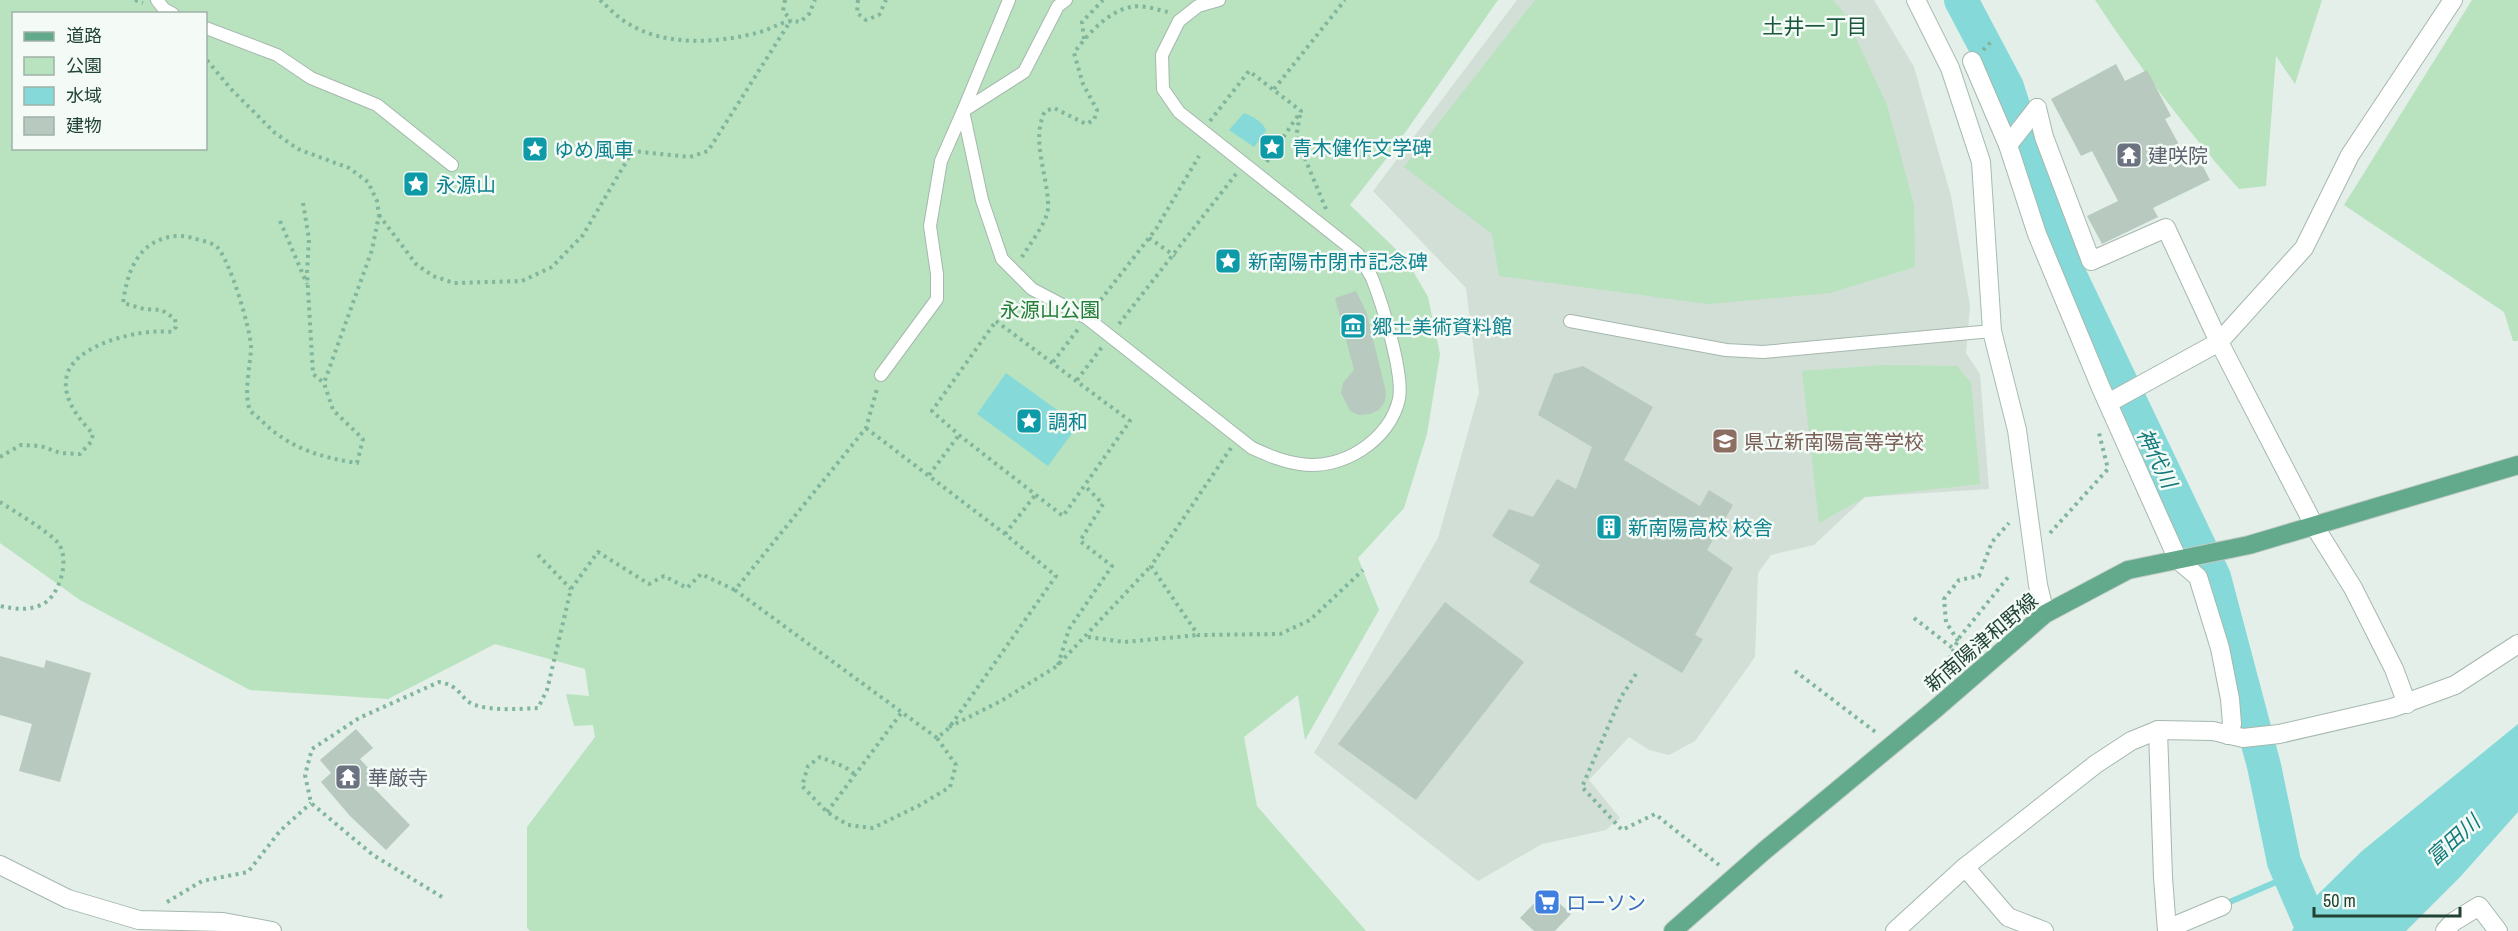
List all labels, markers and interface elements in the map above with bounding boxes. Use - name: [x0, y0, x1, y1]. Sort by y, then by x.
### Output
- legend: [12, 12, 207, 150]
- district label: 土井一丁目: [1763, 12, 1868, 41]
- text: 道路: [66, 23, 102, 48]
- text: 公園: [66, 53, 102, 78]
- text: 水域: [66, 83, 102, 108]
- text: 建物: [66, 113, 102, 138]
- place icon: 青木健作文学碑: [1257, 132, 1287, 162]
- place icon: ゆめ風車: [520, 134, 550, 164]
- place label: 青木健作文学碑: [1292, 134, 1432, 161]
- place label: ゆめ風車: [554, 136, 634, 163]
- temple icon: 建咲院: [2114, 140, 2144, 170]
- place label: 建咲院: [2148, 142, 2208, 169]
- place icon: 永源山: [401, 169, 431, 199]
- place label: 永源山: [436, 171, 496, 198]
- place icon: 新南陽市閉市記念碑: [1213, 246, 1243, 276]
- place label: 新南陽市閉市記念碑: [1248, 248, 1428, 275]
- park label: 永源山公園: [1000, 296, 1100, 323]
- museum icon: 郷土美術資料館: [1338, 311, 1368, 341]
- place label: 郷土美術資料館: [1372, 313, 1512, 340]
- place icon: 調和: [1014, 406, 1044, 436]
- place label: 調和: [1048, 408, 1088, 435]
- water label: 神代川: [2130, 423, 2185, 494]
- school or university icon: 県立新南陽高等学校: [1710, 426, 1740, 456]
- place label: 県立新南陽高等学校: [1744, 428, 1924, 455]
- building icon: 新南陽高校 校舎: [1594, 512, 1624, 542]
- place label: 新南陽高校 校舎: [1628, 514, 1773, 541]
- street label: 新南陽津和野線: [1919, 587, 2043, 697]
- temple icon: 華厳寺: [333, 762, 363, 792]
- place label: 華厳寺: [368, 764, 428, 791]
- water label: 富田川: [2420, 807, 2488, 872]
- scale bar: [2314, 880, 2460, 918]
- supermarket icon: ローソン: [1532, 887, 1562, 917]
- text: 50 m: [2323, 888, 2356, 913]
- place label: ローソン: [1566, 889, 1646, 916]

